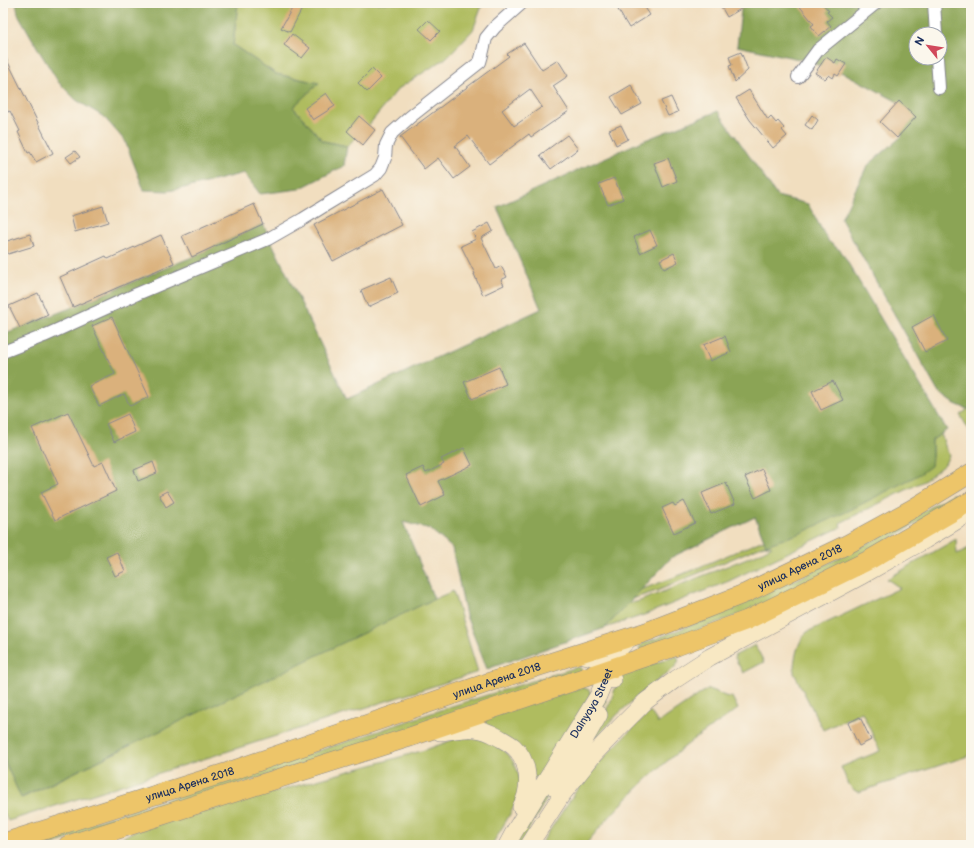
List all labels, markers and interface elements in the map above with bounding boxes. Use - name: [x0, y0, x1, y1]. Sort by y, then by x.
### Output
- north arrow: [908, 26, 948, 66]
- text: N: [912, 34, 927, 48]
- street label: улица Арена 2018: [756, 542, 844, 593]
- street label: улица Арена 2018: [451, 660, 543, 701]
- street label: Dalnyaya Street: [567, 666, 616, 741]
- street label: улица Арена 2018: [144, 764, 236, 805]

